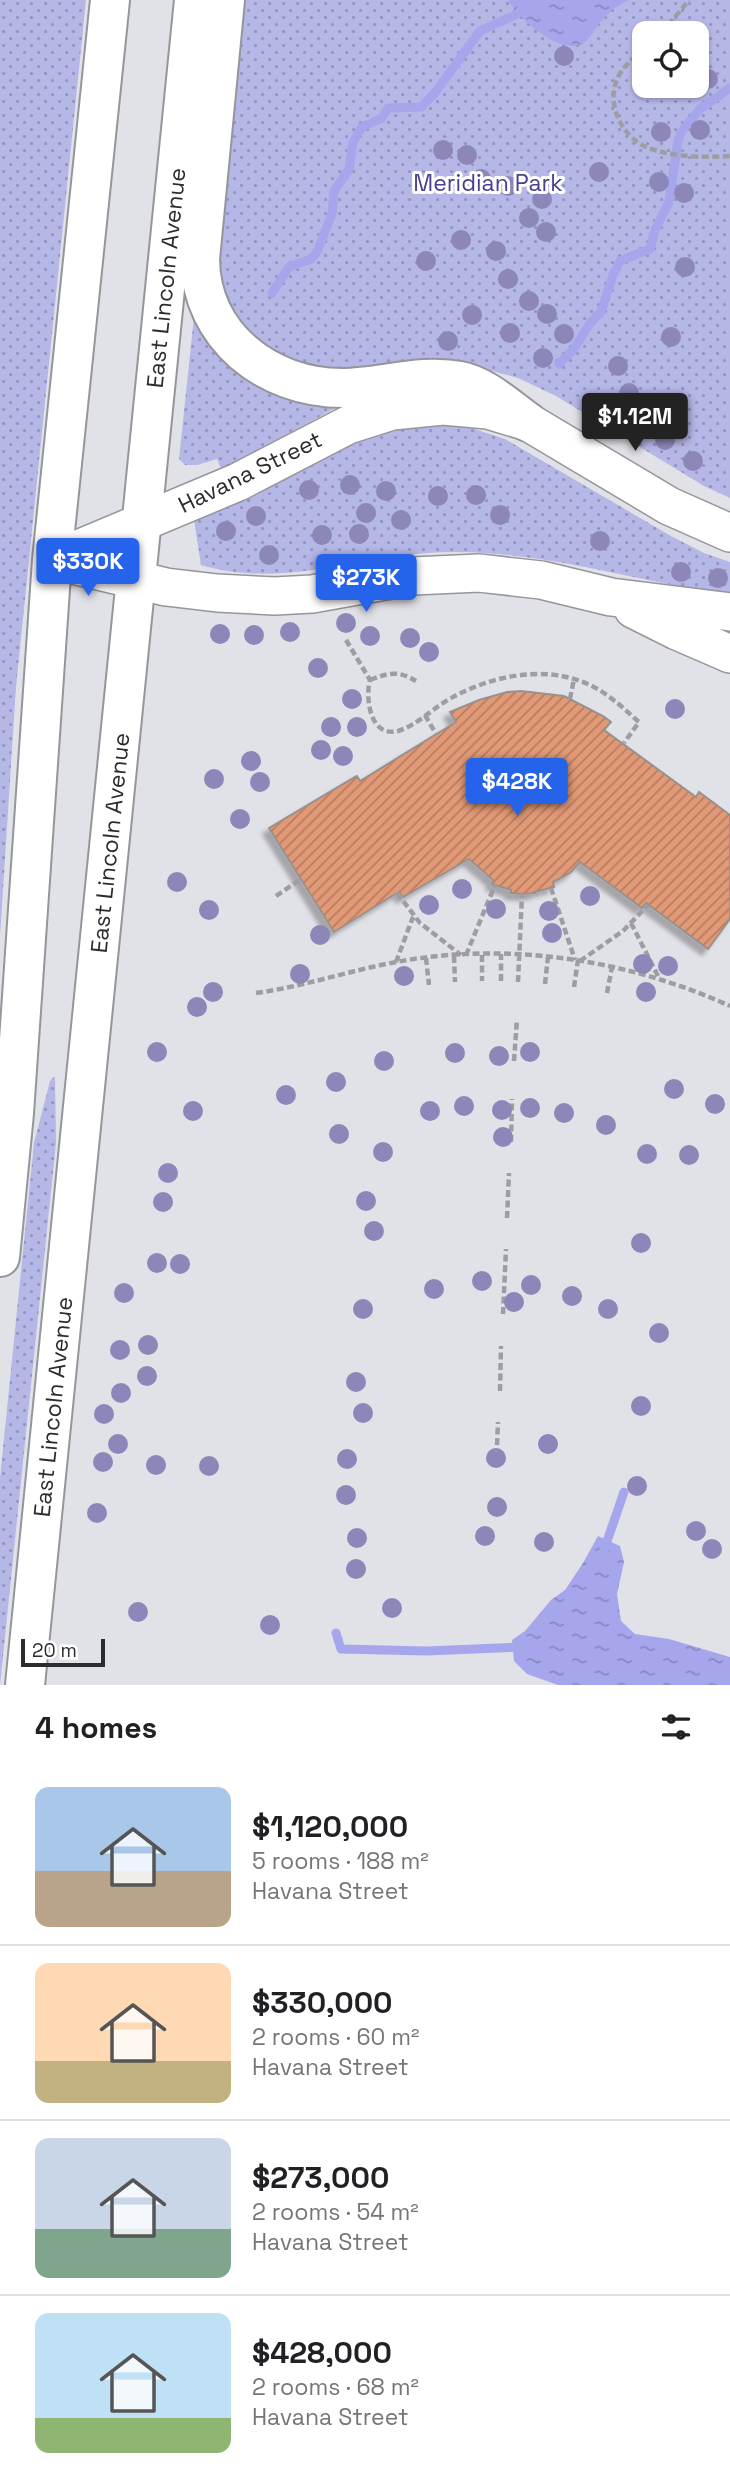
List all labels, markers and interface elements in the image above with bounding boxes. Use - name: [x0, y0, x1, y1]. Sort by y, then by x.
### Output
- map controls: [632, 21, 709, 98]
- button: locate: [632, 21, 709, 98]
- street label: East Lincoln Avenue: [140, 166, 192, 390]
- park label: Meridian Park: [413, 168, 563, 198]
- pin: $1.12M: [578, 393, 692, 453]
- text: $1.12M: [598, 401, 672, 431]
- street label: Havana Street: [173, 424, 327, 520]
- pin: $330K: [39, 538, 137, 598]
- text: $330K: [52, 546, 124, 576]
- pin: $273K: [317, 554, 415, 614]
- text: $273K: [332, 562, 400, 592]
- street label: East Lincoln Avenue: [84, 731, 136, 955]
- pin: $428K: [468, 758, 566, 818]
- text: $428K: [482, 766, 552, 796]
- street label: East Lincoln Avenue: [27, 1295, 79, 1519]
- scale bar: [21, 1636, 105, 1668]
- text: 20 m: [32, 1638, 77, 1663]
- text: 4 homes: [35, 1708, 157, 1747]
- icon: filters: [657, 1708, 695, 1746]
- text: $1,120,000: [252, 1807, 408, 1846]
- icon: home: [91, 1815, 175, 1899]
- text: 5 rooms · 188 m²: [252, 1846, 429, 1876]
- text: Havana Street: [252, 1876, 408, 1906]
- text: $330,000: [252, 1983, 393, 2022]
- icon: home: [91, 1991, 175, 2075]
- text: 2 rooms · 60 m²: [252, 2022, 419, 2052]
- text: Havana Street: [252, 2052, 408, 2082]
- text: $273,000: [252, 2158, 389, 2197]
- icon: home: [91, 2166, 175, 2250]
- text: 2 rooms · 54 m²: [252, 2197, 419, 2227]
- text: Havana Street: [252, 2227, 408, 2257]
- text: $428,000: [252, 2333, 392, 2372]
- icon: home: [91, 2341, 175, 2425]
- text: 2 rooms · 68 m²: [252, 2372, 419, 2402]
- text: Havana Street: [252, 2402, 408, 2432]

